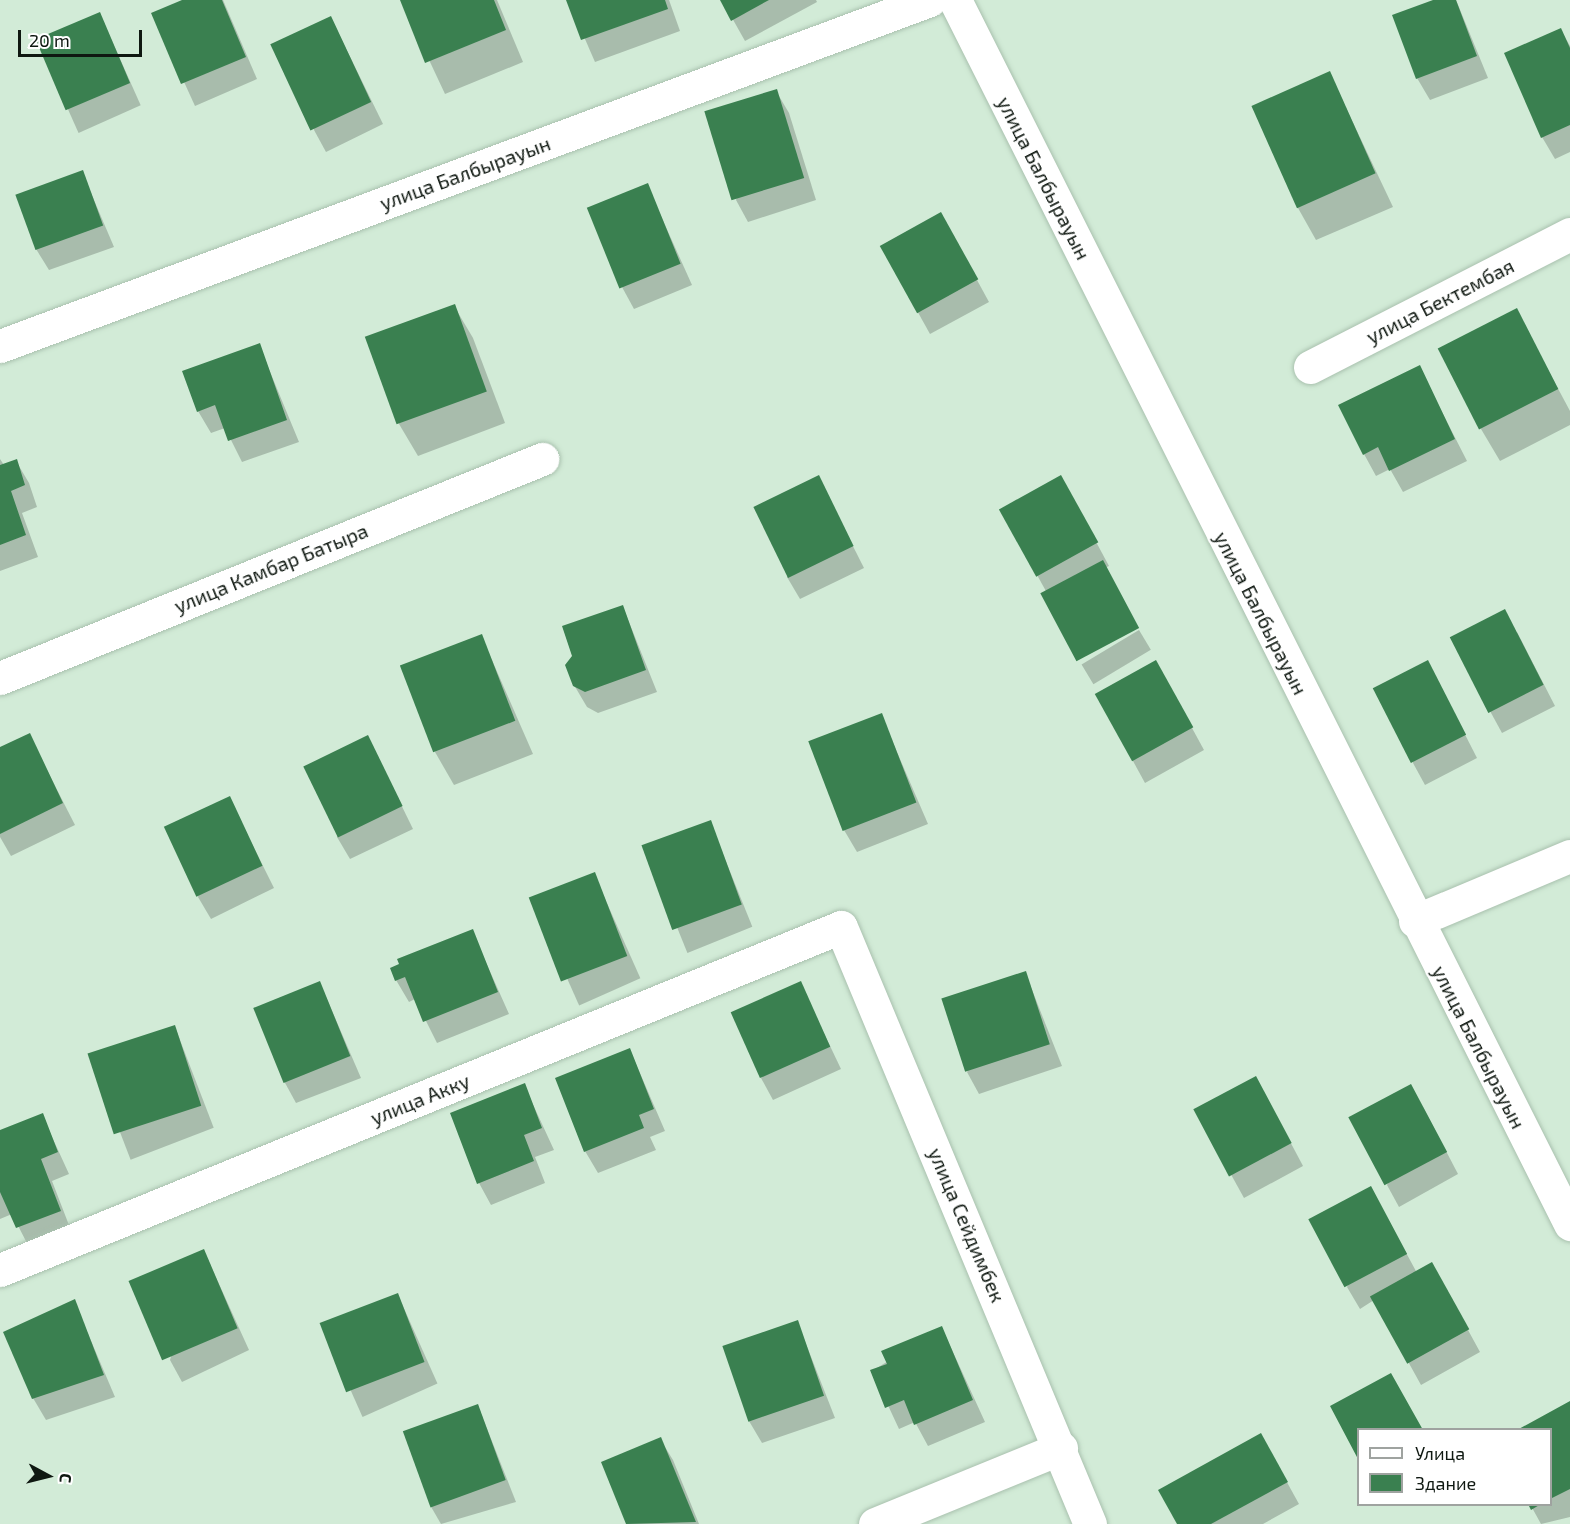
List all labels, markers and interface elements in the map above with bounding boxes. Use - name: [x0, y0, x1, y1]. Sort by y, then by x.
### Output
- scale bar: [21, 18, 146, 56]
- text: 20 m: [29, 29, 70, 51]
- street label: улица Балбырауын: [992, 92, 1096, 264]
- street label: улица Балбырауын: [376, 131, 554, 215]
- street label: улица Бектембая: [1362, 253, 1518, 349]
- street label: улица Камбар Батыра: [171, 518, 371, 618]
- street label: улица Балбырауын: [1209, 527, 1313, 699]
- street label: улица Балбырауын: [1427, 961, 1531, 1133]
- street label: улица Акку: [367, 1068, 473, 1130]
- street label: улица Сейдимбек: [924, 1144, 1010, 1306]
- legend: [1357, 1428, 1552, 1506]
- text: Улица: [1415, 1442, 1465, 1464]
- north arrow: [18, 1446, 78, 1506]
- text: С: [56, 1472, 76, 1484]
- text: Здание: [1415, 1472, 1476, 1494]

